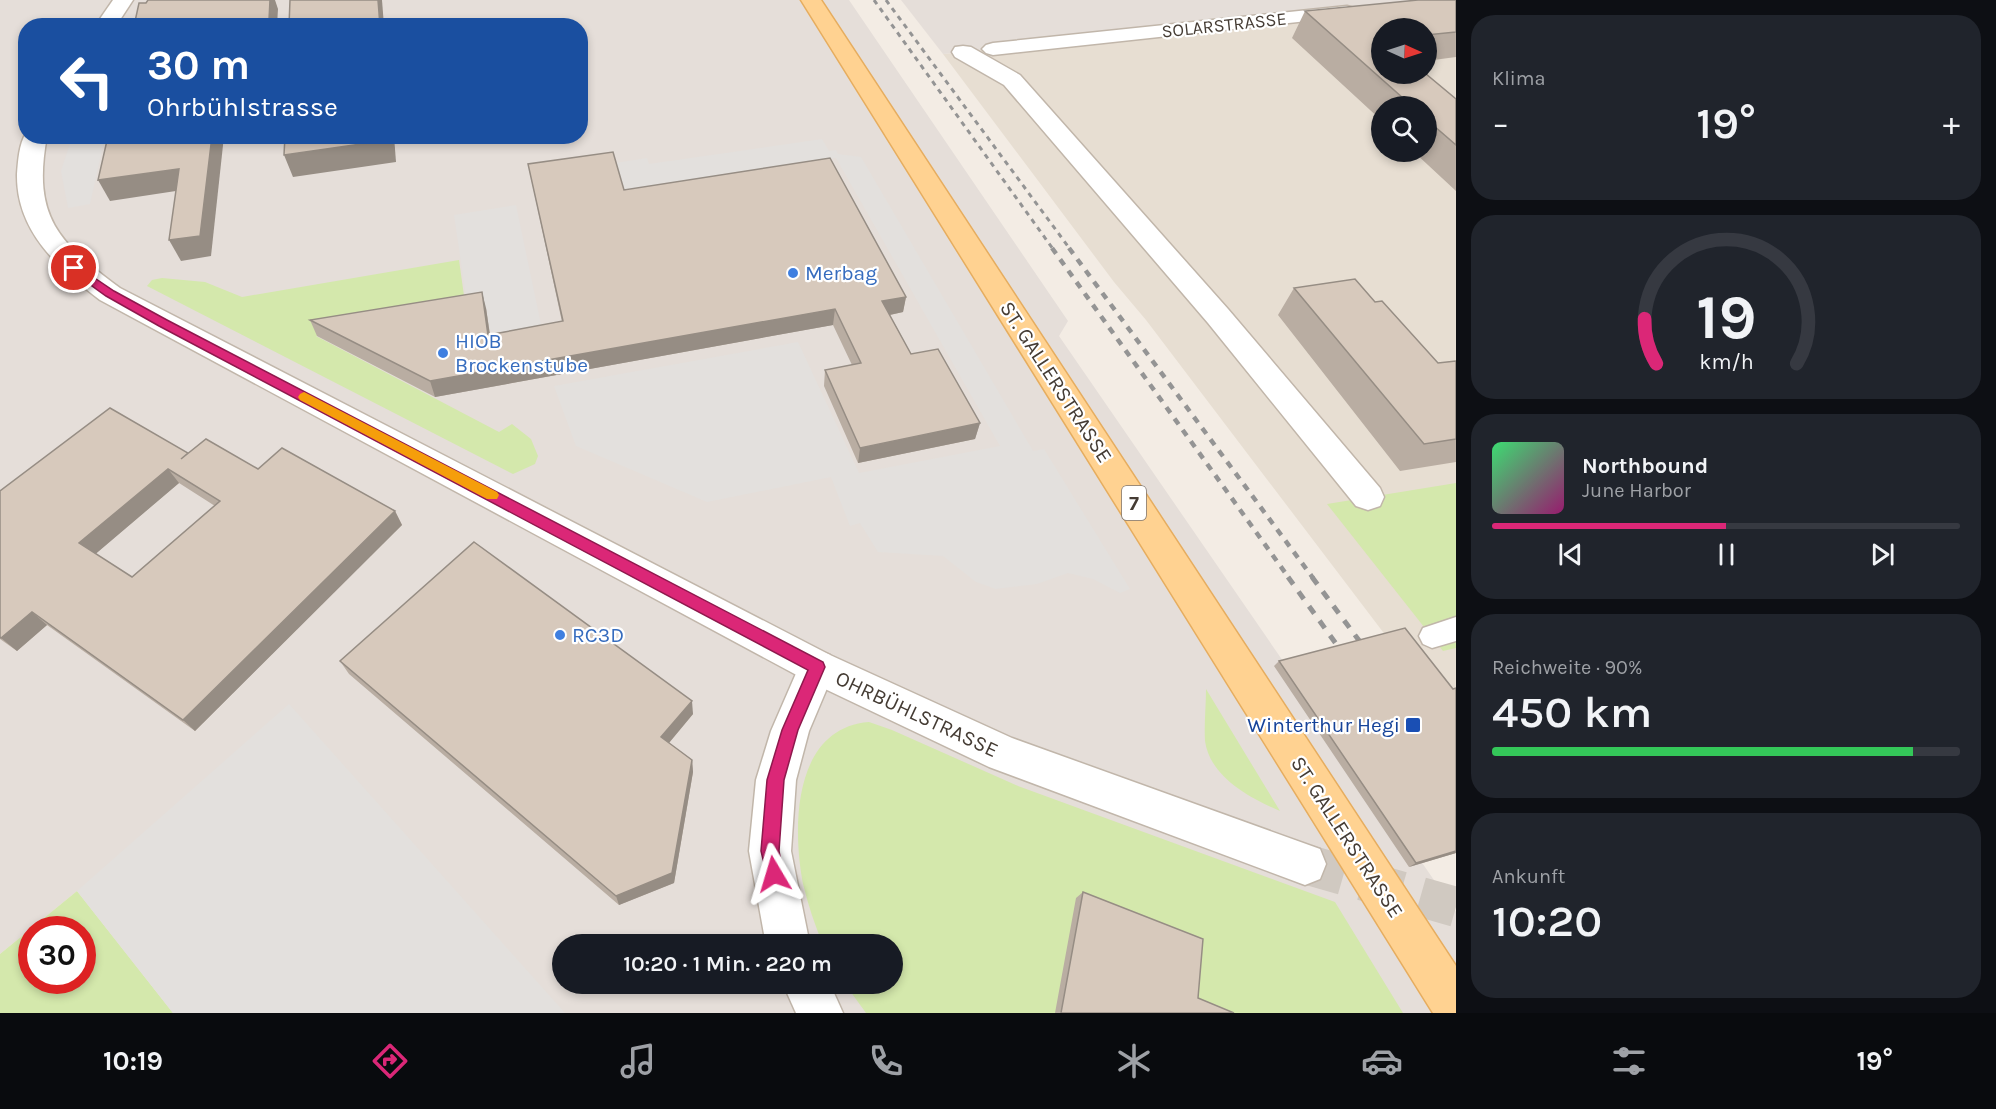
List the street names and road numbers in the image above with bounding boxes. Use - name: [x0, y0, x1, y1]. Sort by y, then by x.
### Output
- street label: SOLARSTRASSE: [1160, 8, 1288, 42]
- street label: ST. GALLERSTRASSE: [995, 297, 1117, 467]
- road number: 7: [1122, 486, 1146, 520]
- street label: OHRBÜHLSTRASSE: [832, 666, 1002, 762]
- street label: ST. GALLERSTRASSE: [1286, 752, 1408, 922]

